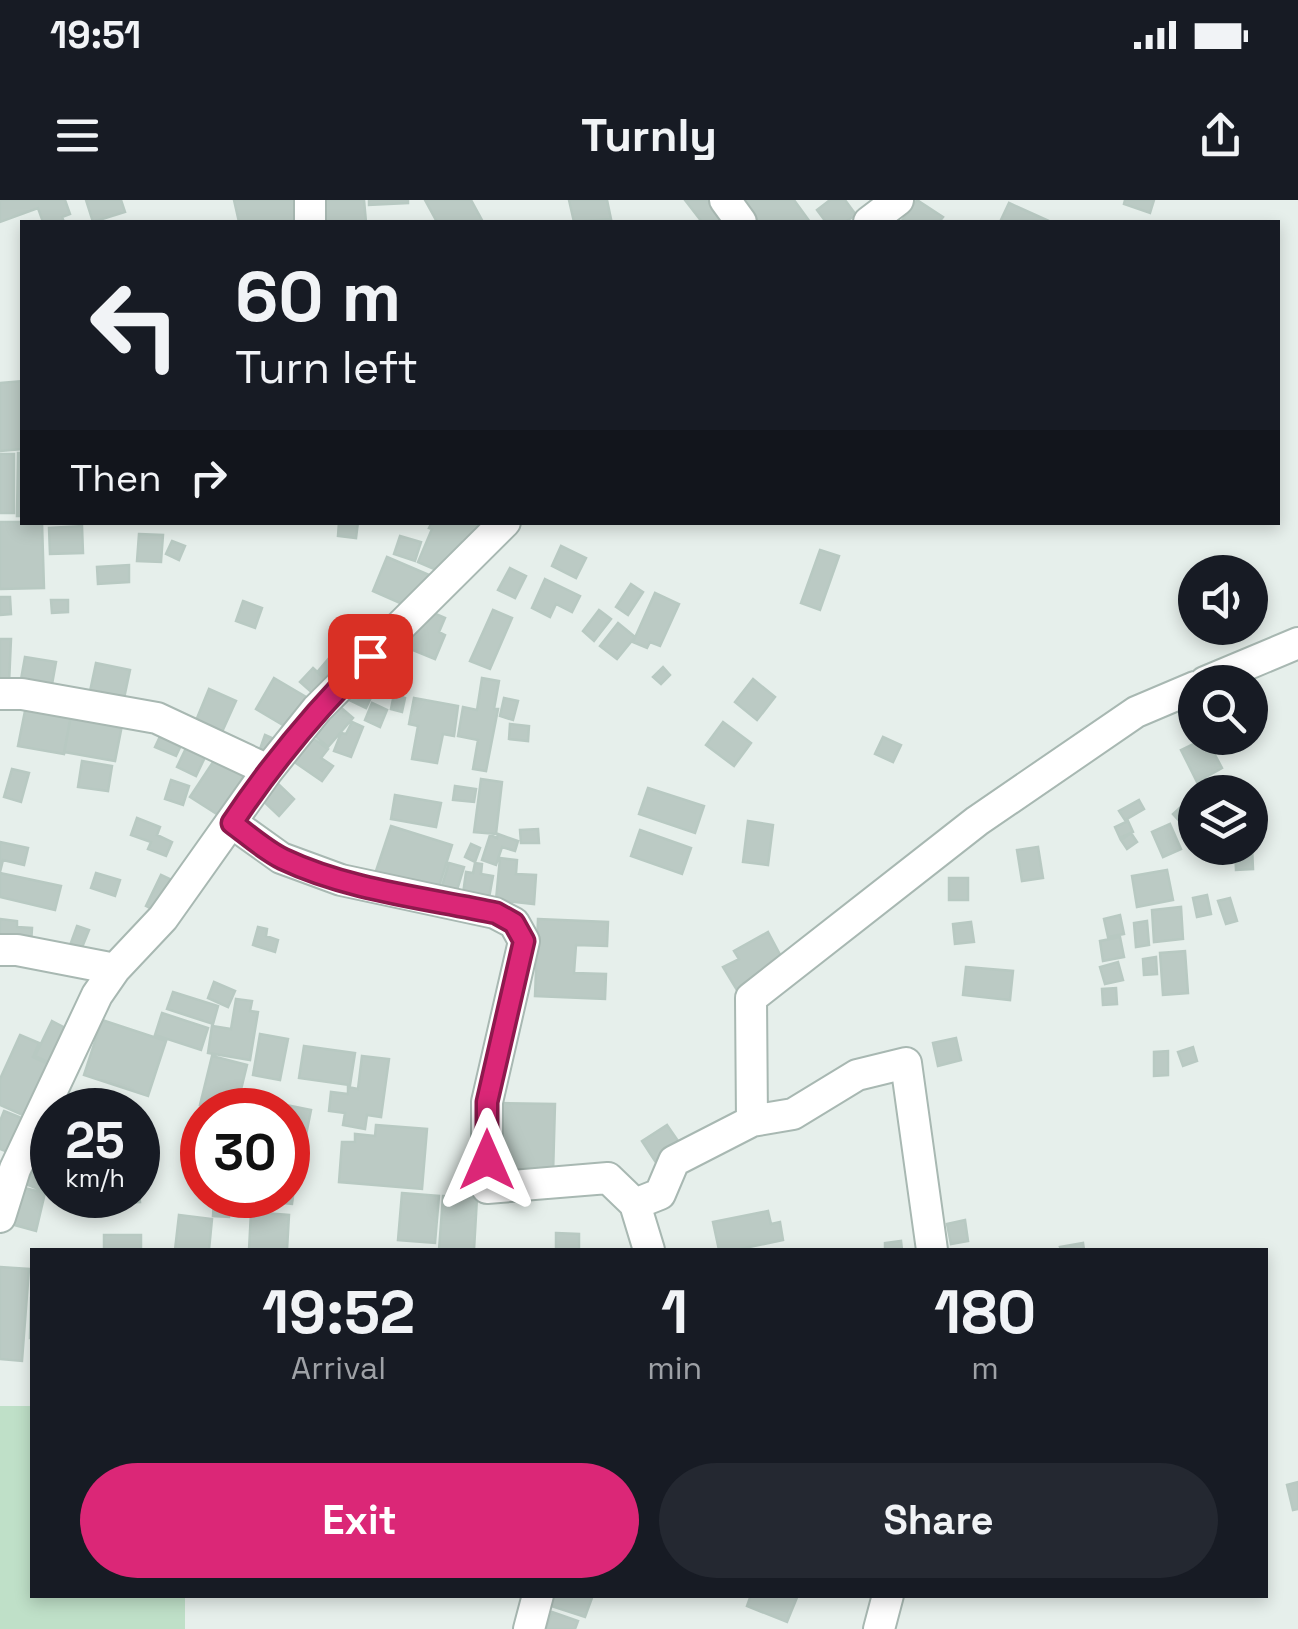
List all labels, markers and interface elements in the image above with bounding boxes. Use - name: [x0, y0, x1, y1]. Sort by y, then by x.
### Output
- text: 19:51: [50, 11, 141, 59]
- text: Turnly: [581, 107, 717, 164]
- icon: menu: [50, 108, 105, 163]
- icon: share: [1193, 108, 1248, 163]
- text: 60 m: [235, 252, 401, 341]
- icon: left: [70, 260, 200, 390]
- text: Turn left: [235, 339, 418, 396]
- icon: right: [181, 450, 236, 505]
- text: Then: [70, 454, 161, 502]
- map controls: [1178, 555, 1268, 865]
- button: sound: [1178, 555, 1268, 645]
- pin: [328, 614, 413, 699]
- icon: arrive: [343, 629, 398, 684]
- button: search: [1178, 665, 1268, 755]
- button: layers: [1178, 775, 1268, 865]
- speed limit sign: 30: [180, 1088, 310, 1218]
- position arrow: [435, 1108, 539, 1212]
- text: 25: [65, 1109, 125, 1173]
- text: km/h: [65, 1162, 125, 1194]
- text: 19:52: [262, 1274, 415, 1351]
- text: 1: [661, 1274, 688, 1351]
- text: 180: [934, 1274, 1036, 1351]
- text: Arrival: [291, 1348, 386, 1388]
- text: min: [647, 1348, 702, 1388]
- text: m: [971, 1348, 999, 1388]
- button: Exit: [80, 1463, 639, 1578]
- button: Share: [659, 1463, 1218, 1578]

